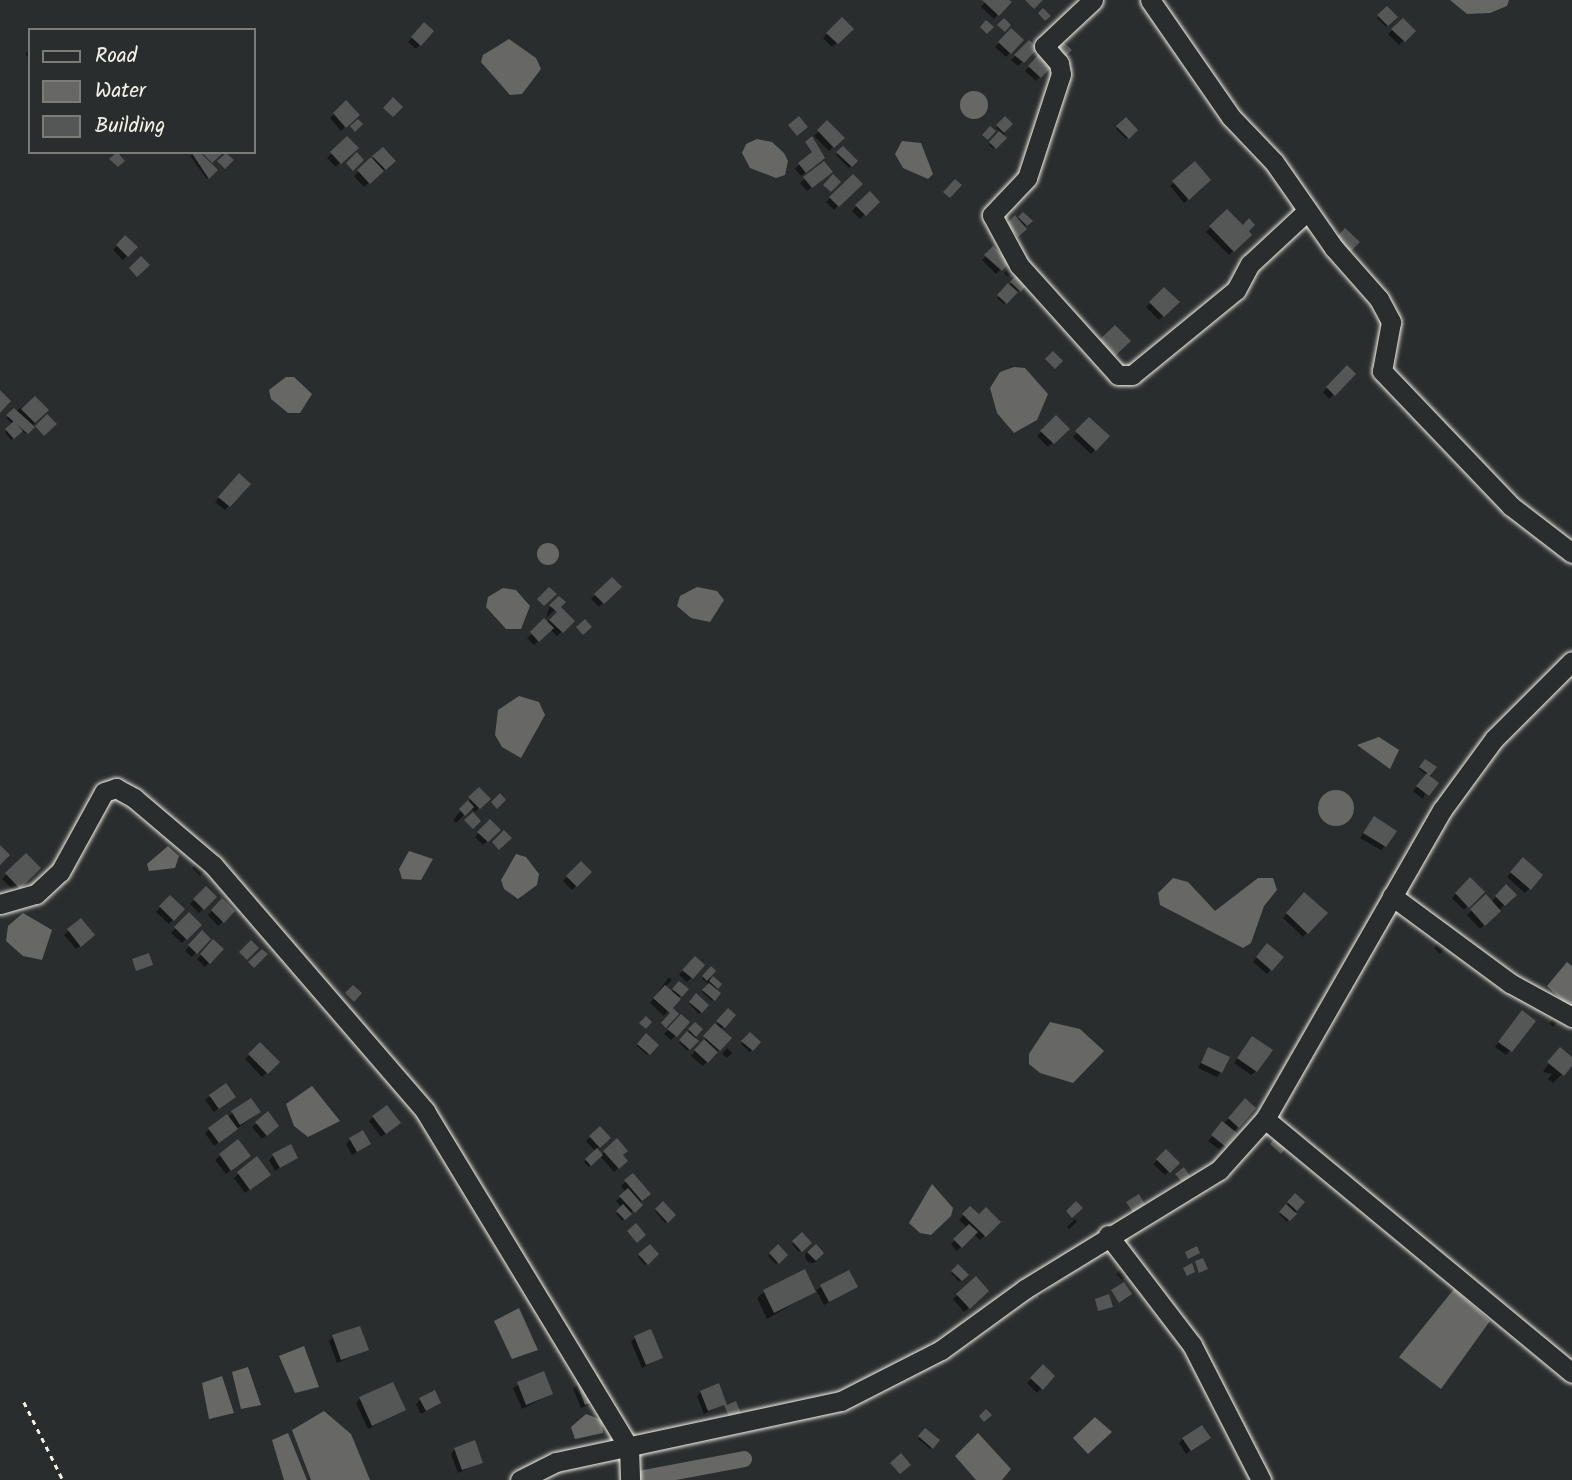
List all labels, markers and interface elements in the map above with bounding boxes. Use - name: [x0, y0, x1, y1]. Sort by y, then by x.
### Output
- legend: [28, 28, 256, 154]
- text: Road: [95, 40, 137, 73]
- text: Water: [95, 75, 146, 108]
- text: Building: [95, 110, 165, 143]

